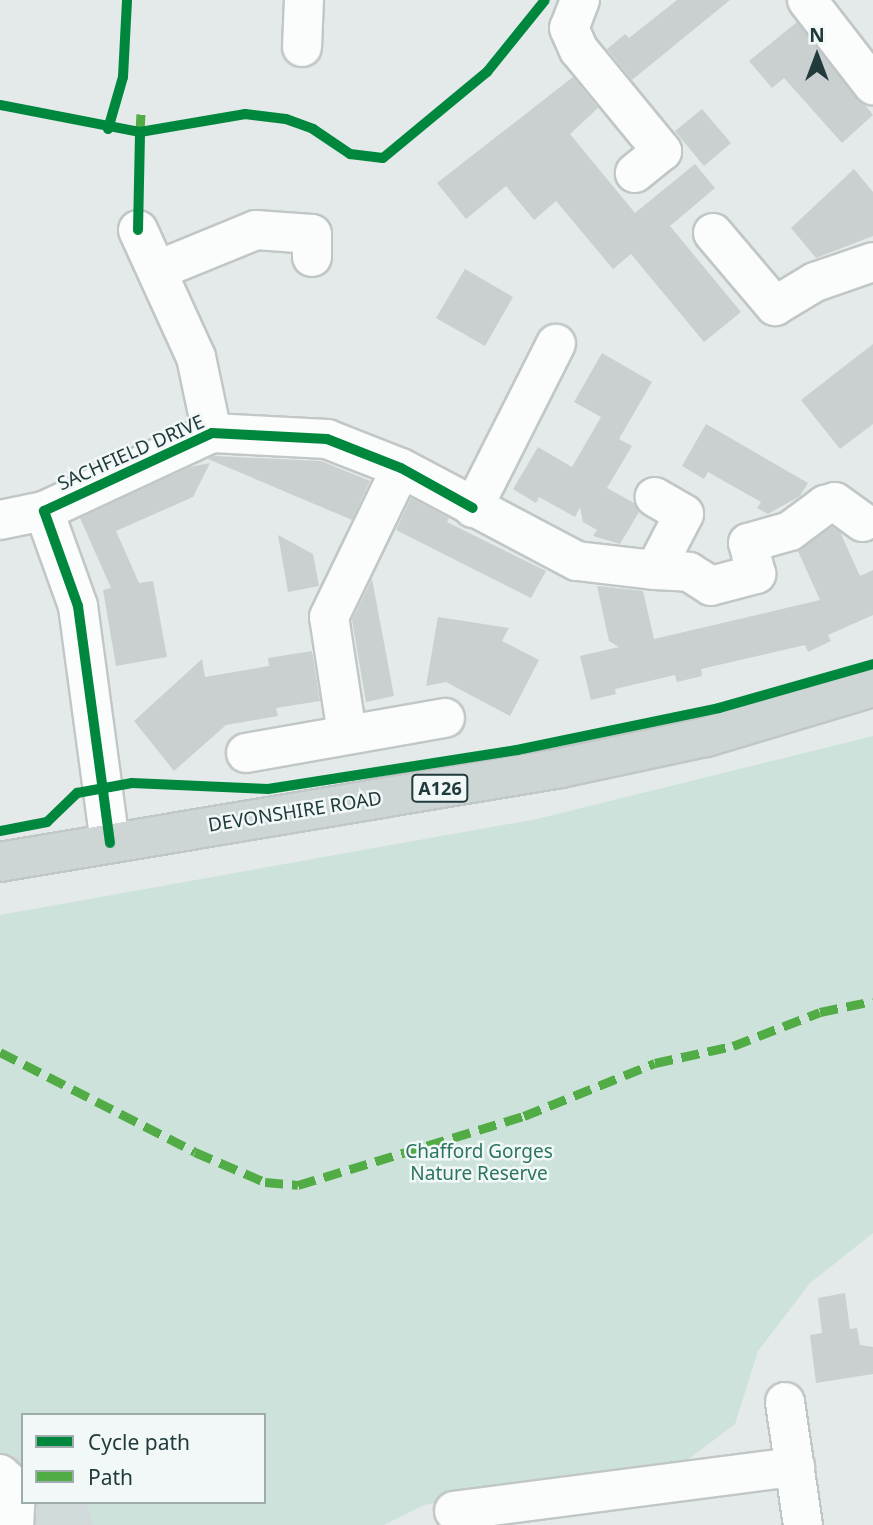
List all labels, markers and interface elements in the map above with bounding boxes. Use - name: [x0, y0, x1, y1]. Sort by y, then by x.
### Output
- north arrow: [782, 21, 852, 91]
- text: N: [809, 22, 825, 48]
- street label: SACHFIELD DRIVE: [54, 410, 208, 496]
- road number: A126: [410, 774, 470, 802]
- street label: DEVONSHIRE ROAD: [207, 787, 383, 837]
- park label: Chafford Gorges Nature Reserve: [405, 1141, 553, 1185]
- legend: [21, 1413, 266, 1504]
- text: Cycle path: [88, 1428, 190, 1456]
- text: Path: [88, 1463, 133, 1491]

